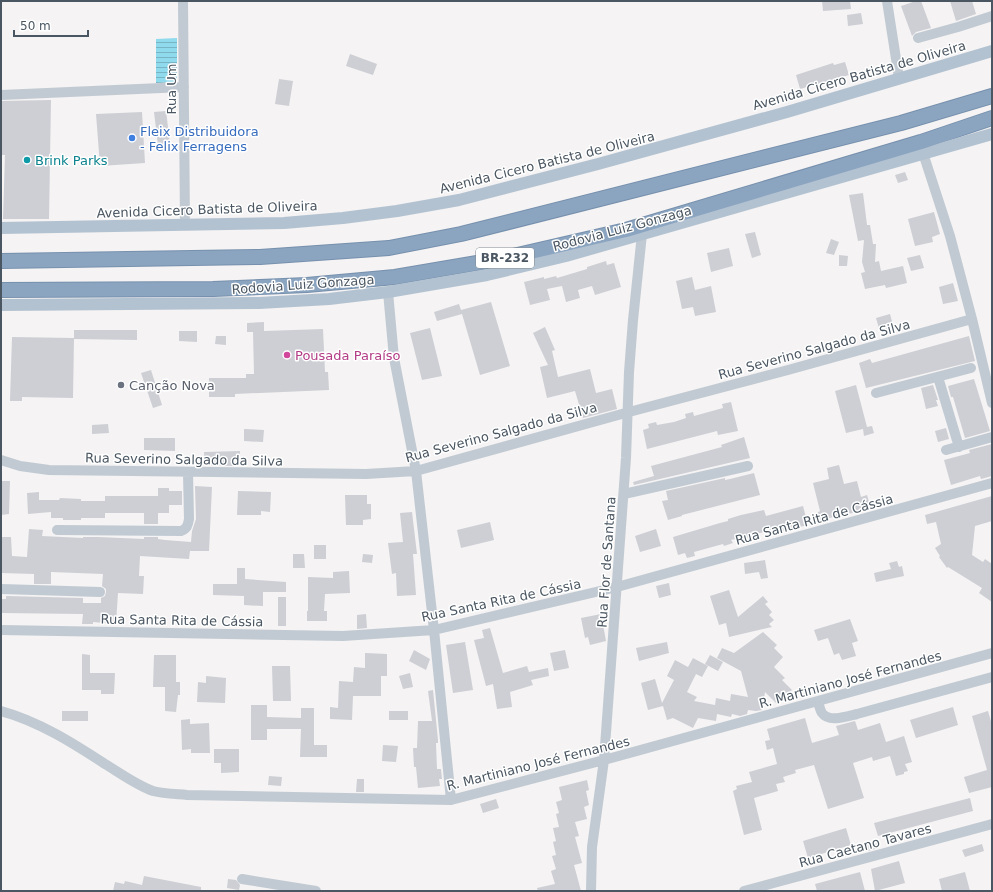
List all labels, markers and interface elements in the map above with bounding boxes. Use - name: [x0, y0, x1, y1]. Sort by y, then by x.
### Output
- scale bar: [14, 12, 88, 38]
- text: 50 m: [20, 19, 51, 33]
- street label: Avenida Cicero Batista de Oliveira: [751, 38, 967, 113]
- street label: Rua Um: [164, 64, 179, 114]
- place label: Fleix Distribuidora - Felix Ferragens: [140, 124, 259, 154]
- street label: Avenida Cicero Batista de Oliveira: [438, 128, 656, 196]
- marker: Fleix Distribuidora - Felix Ferragens: [127, 133, 137, 143]
- place label: Brink Parks: [35, 153, 108, 168]
- marker: Brink Parks: [22, 155, 32, 165]
- street label: Avenida Cicero Batista de Oliveira: [96, 198, 318, 221]
- street label: Rodovia Luiz Gonzaga: [551, 203, 693, 254]
- road number: BR-232: [476, 248, 534, 268]
- street label: Rodovia Luiz Gonzaga: [231, 272, 375, 297]
- street label: Rua Severino Salgado da Silva: [717, 317, 912, 382]
- place label: Pousada Paraíso: [295, 348, 401, 363]
- marker: Pousada Paraíso: [282, 350, 292, 360]
- place label: Canção Nova: [129, 378, 215, 393]
- marker: Canção Nova: [116, 380, 126, 390]
- street label: Rua Severino Salgado da Silva: [404, 400, 599, 465]
- street label: Rua Severino Salgado da Silva: [85, 450, 283, 469]
- street label: Rua Santa Rita de Cássia: [734, 491, 895, 548]
- street label: Rua Flor de Santana: [594, 496, 619, 628]
- street label: Rua Santa Rita de Cássia: [420, 576, 582, 625]
- street label: Rua Santa Rita de Cássia: [100, 612, 264, 629]
- street label: R. Martiniano José Fernandes: [757, 648, 943, 711]
- street label: R. Martiniano José Fernandes: [445, 733, 631, 794]
- street label: Rua Caetano Tavares: [797, 821, 933, 870]

